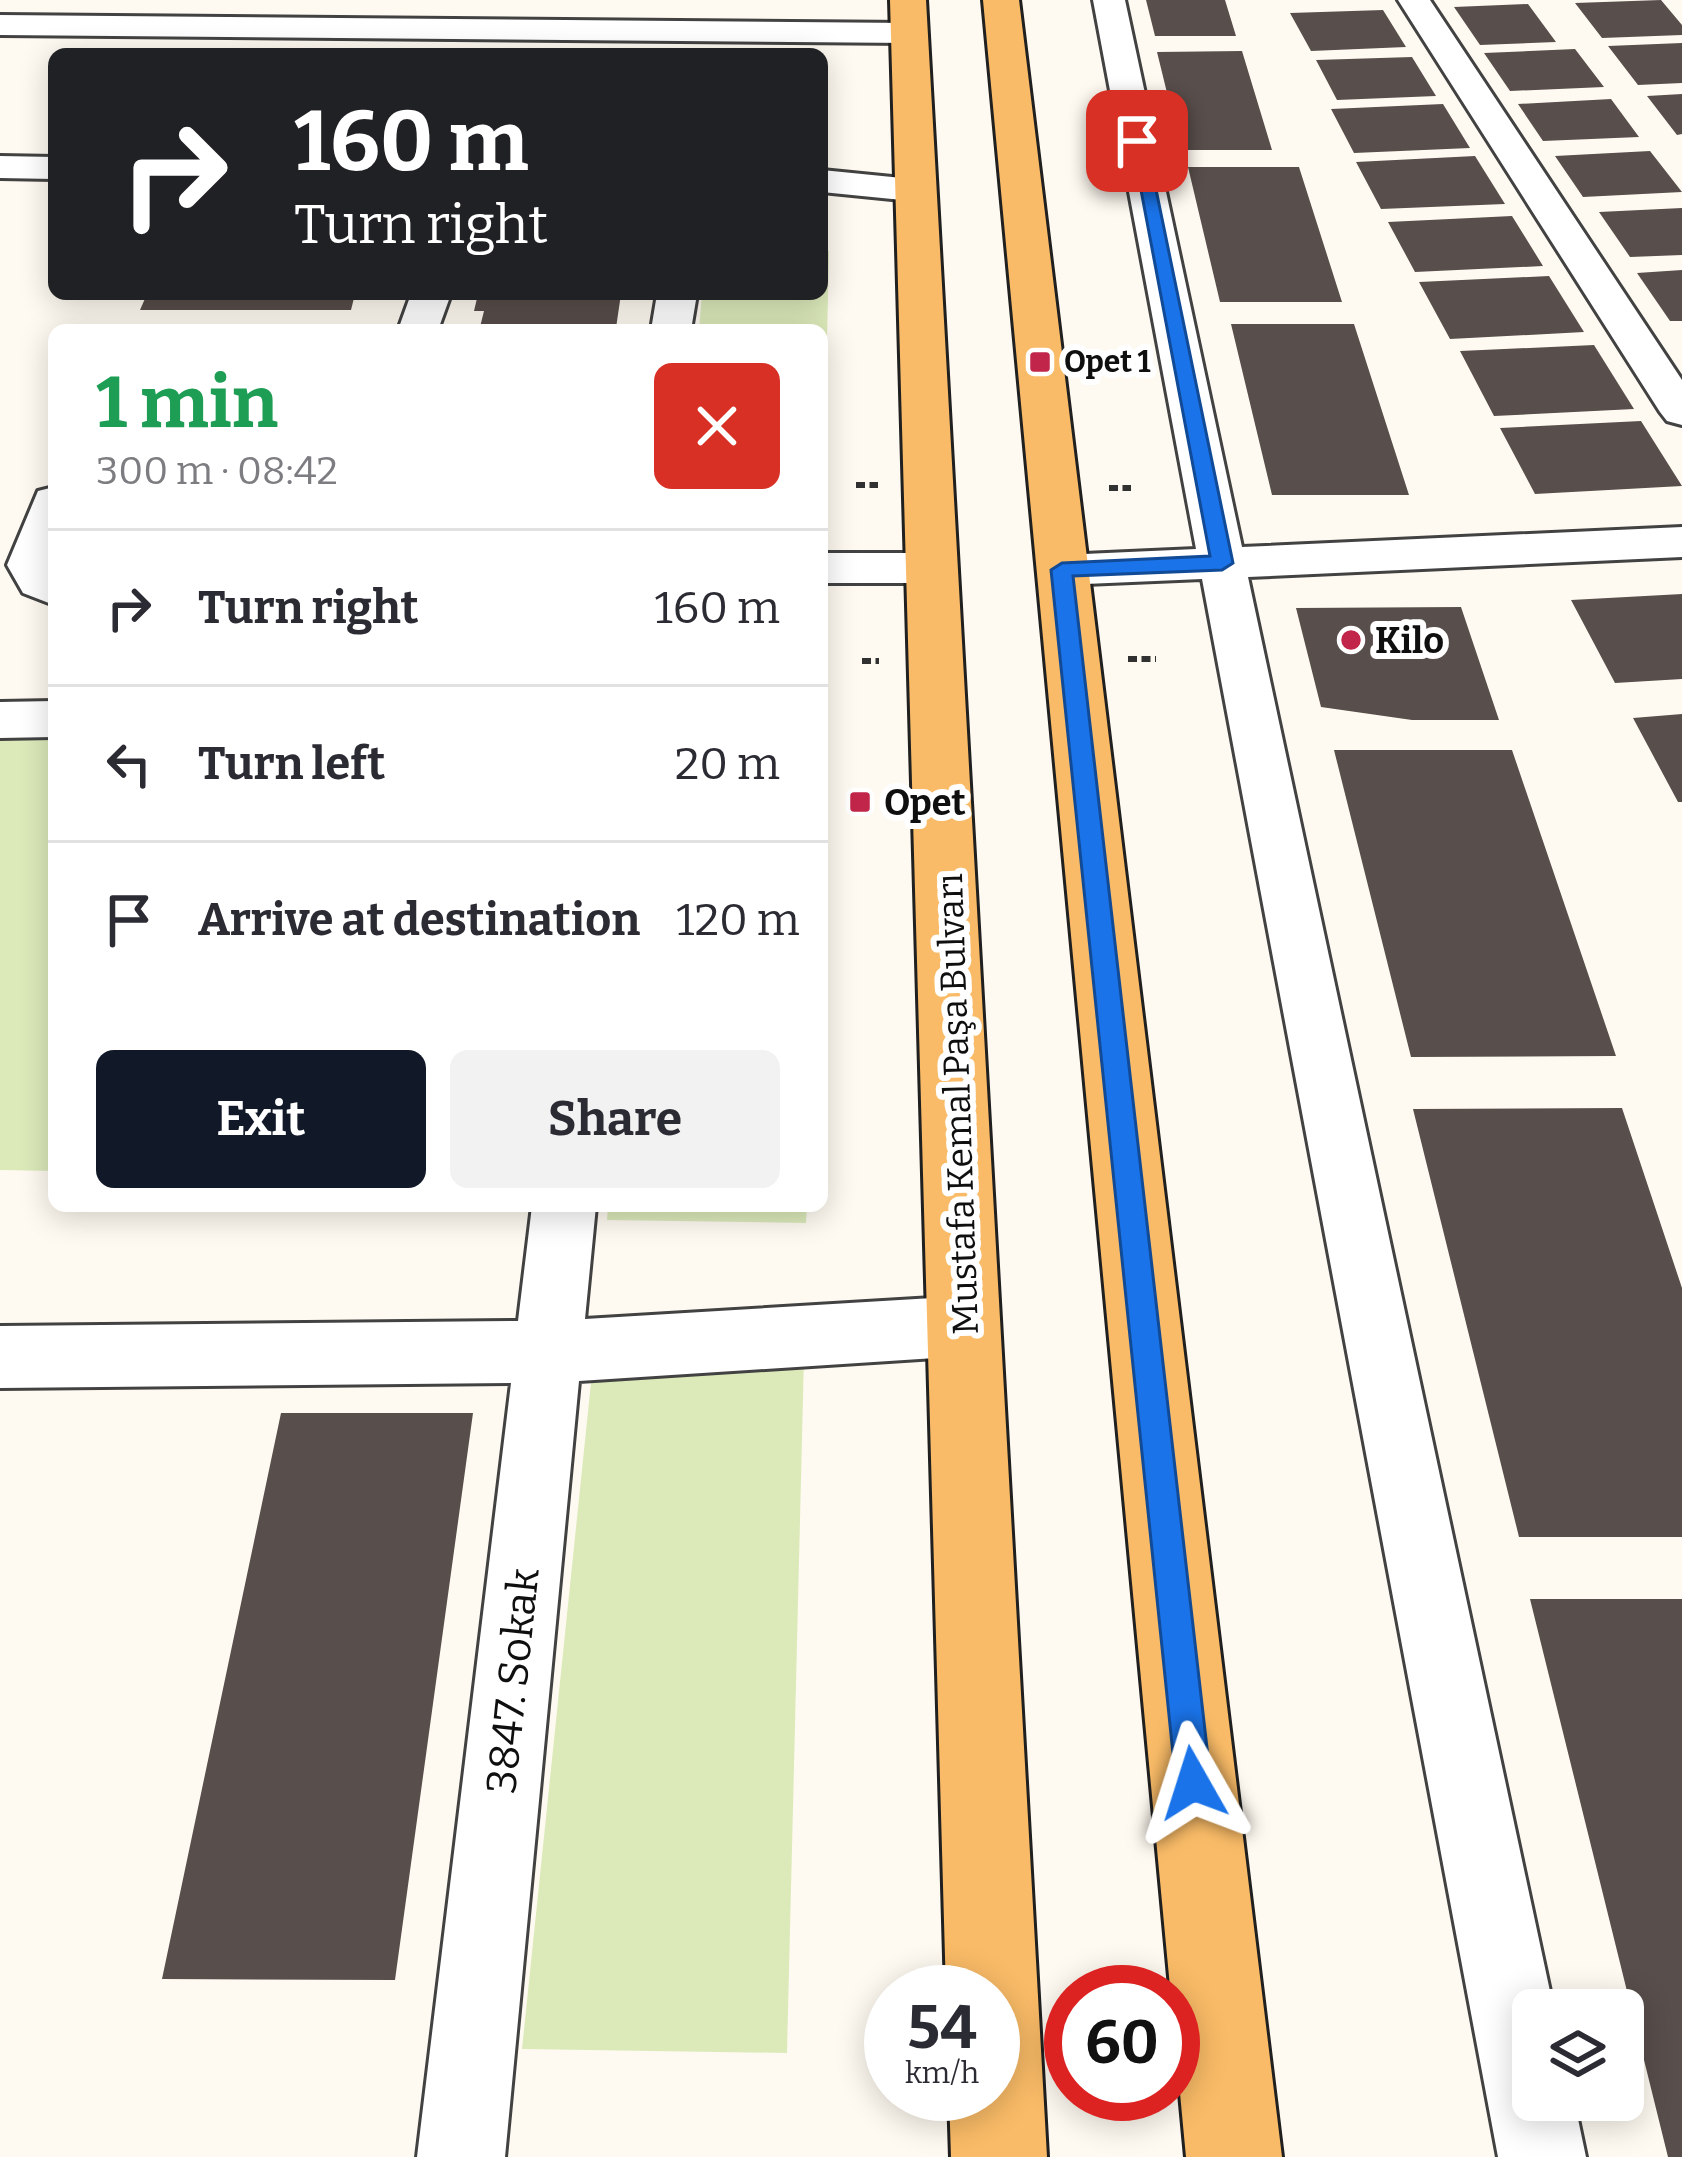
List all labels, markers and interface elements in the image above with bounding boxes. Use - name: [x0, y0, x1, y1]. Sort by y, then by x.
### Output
- pin: [1086, 90, 1188, 192]
- text: 160 m: [294, 91, 529, 192]
- icon: right: [96, 96, 252, 252]
- icon: arrive: [1104, 108, 1170, 174]
- text: Turn right: [294, 193, 548, 257]
- place label: Opet 1: [1064, 344, 1151, 380]
- marker: Opet 1: [1027, 349, 1053, 375]
- text: 1 min: [96, 360, 278, 446]
- button: close: [654, 363, 780, 489]
- text: 300 m · 08:42: [96, 448, 338, 494]
- icon: right: [96, 575, 162, 641]
- text: Turn right: [198, 581, 418, 635]
- text: 160 m: [655, 581, 780, 635]
- place label: Kilo: [1375, 619, 1444, 663]
- marker: Kilo: [1338, 627, 1364, 653]
- icon: left: [96, 731, 162, 797]
- text: Turn left: [198, 737, 385, 791]
- text: 20 m: [675, 737, 780, 791]
- place label: Opet: [884, 781, 966, 825]
- marker: Opet: [847, 789, 873, 815]
- street label: Mustafa Kemal Paşa Bulvarı: [928, 872, 988, 1336]
- icon: arrive: [96, 887, 162, 953]
- text: Arrive at destination: [198, 893, 640, 947]
- text: 120 m: [676, 893, 800, 947]
- button: Exit: [96, 1050, 426, 1188]
- button: Share: [450, 1050, 780, 1188]
- street label: 3847. Sokak: [476, 1566, 550, 1796]
- position arrow: [1130, 1720, 1256, 1846]
- speed limit sign: 60: [1044, 1965, 1200, 2121]
- map controls: [1512, 1989, 1644, 2121]
- button: layers: [1512, 1989, 1644, 2121]
- text: 54: [907, 1992, 977, 2064]
- text: km/h: [905, 2055, 979, 2091]

